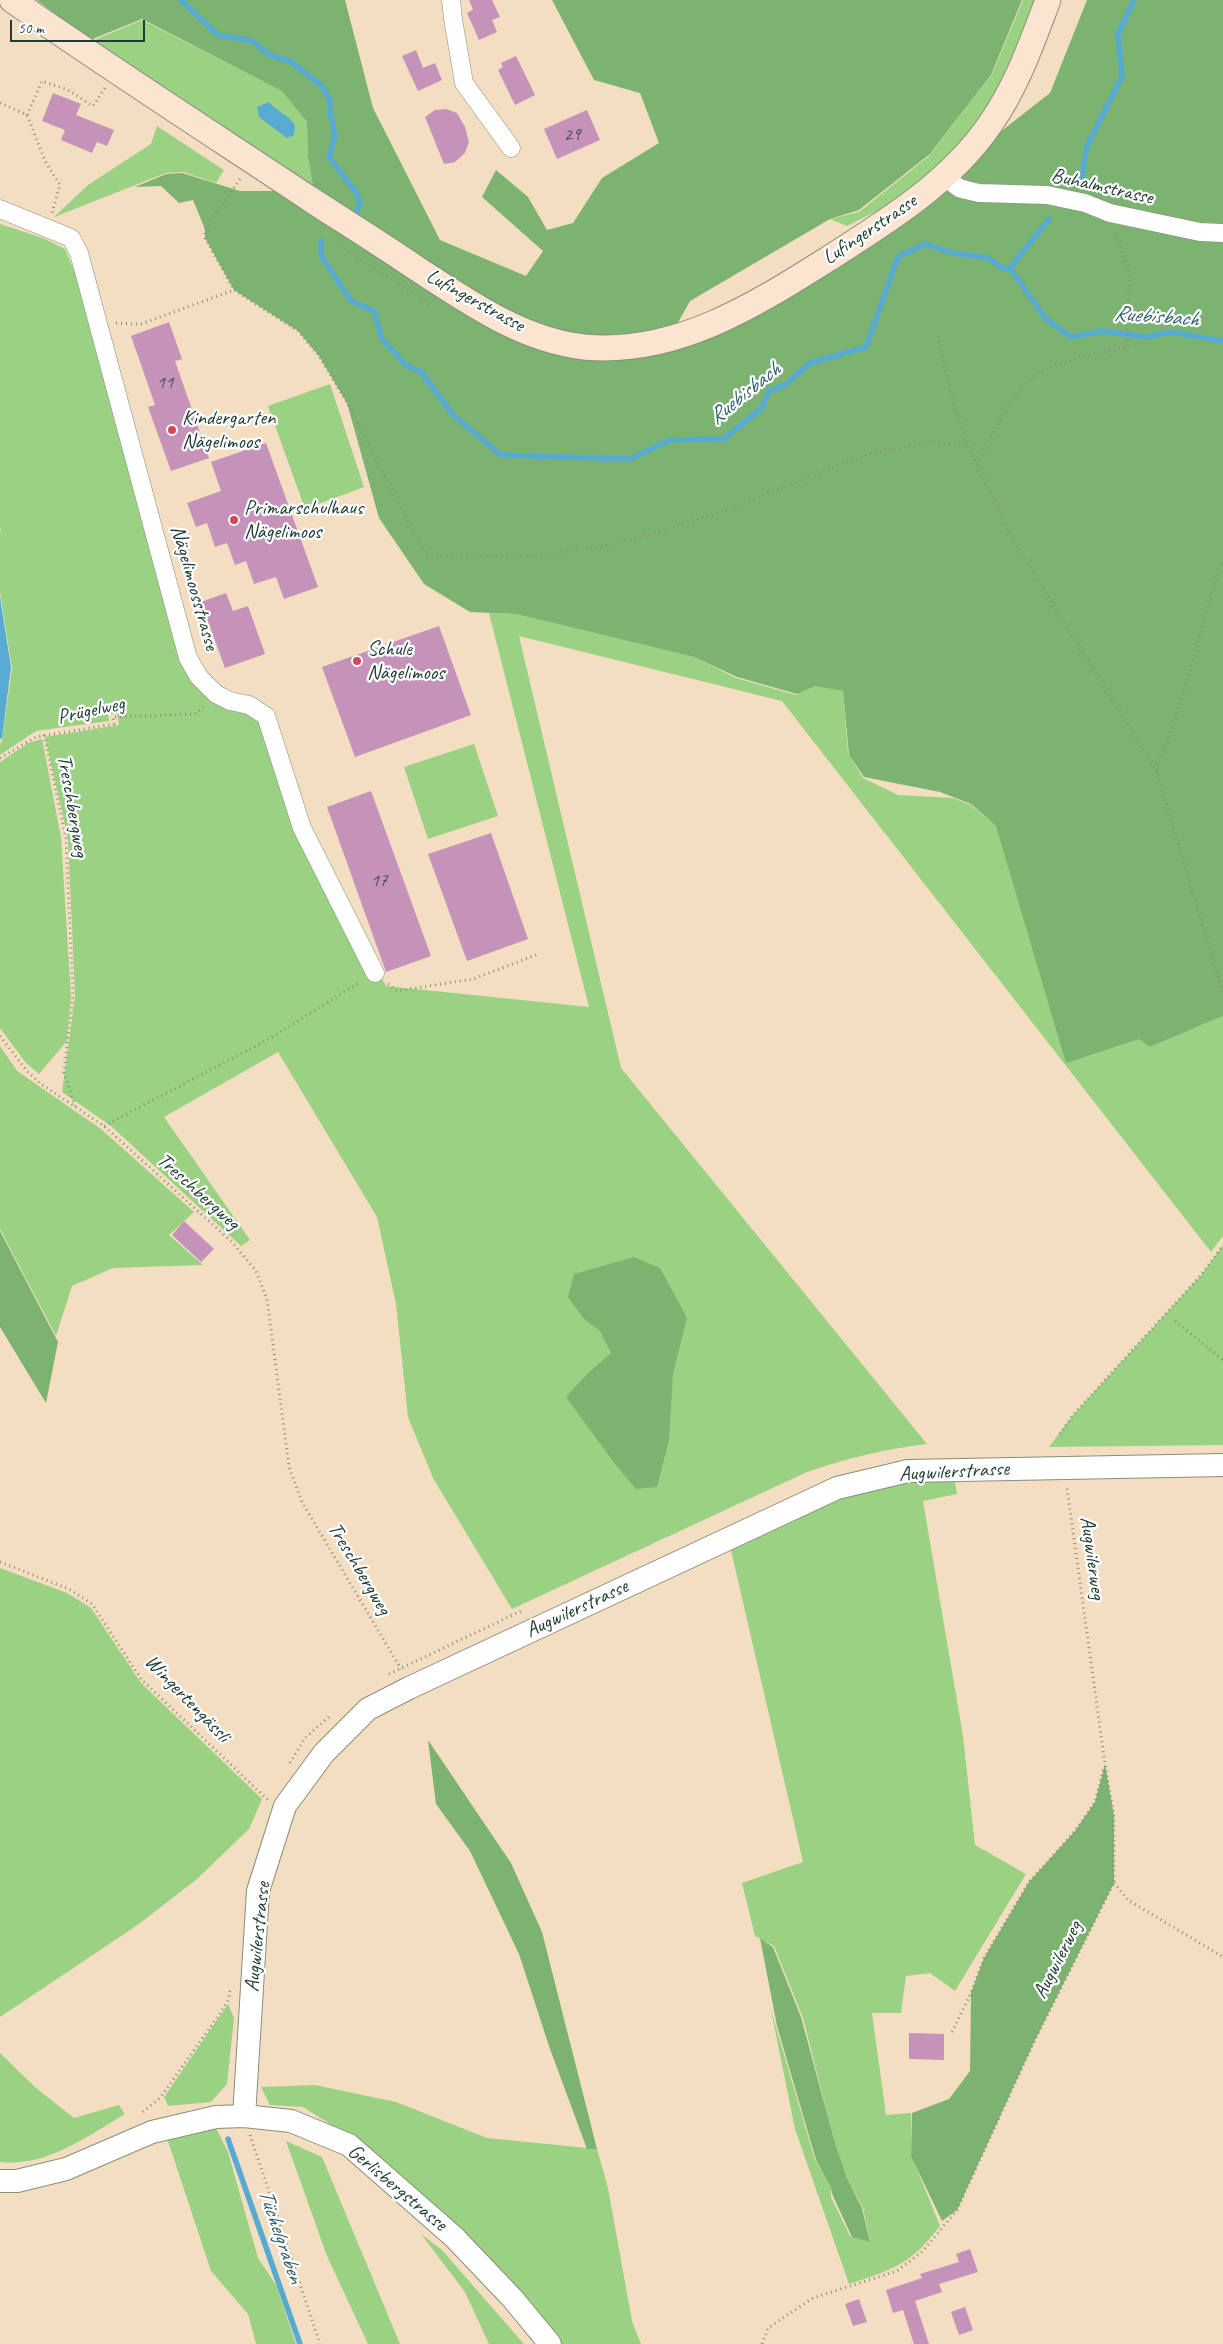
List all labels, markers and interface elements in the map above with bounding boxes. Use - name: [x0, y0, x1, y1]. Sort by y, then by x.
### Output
- scale bar: [12, 10, 148, 42]
- text: 50 m: [18, 19, 44, 38]
- house number: 29: [563, 124, 581, 146]
- street label: Buhalmstrasse: [1049, 163, 1155, 211]
- street label: Lufingerstrasse: [818, 189, 922, 271]
- street label: Lufingerstrasse: [422, 264, 528, 338]
- water label: Ruebisbach: [1113, 301, 1199, 333]
- water label: Ruebisbach: [704, 357, 786, 431]
- house number: 11: [156, 372, 174, 394]
- place label: Kindergarten Nägelimoos: [182, 405, 276, 455]
- marker: Kindergarten Nägelimoos: [166, 424, 178, 436]
- place label: Primarschulhaus Nägelimoos: [244, 495, 363, 545]
- marker: Primarschulhaus Nägelimoos: [228, 514, 240, 526]
- street label: Nägelimoosstrasse: [164, 523, 224, 653]
- place label: Schule Nägelimoos: [367, 636, 444, 686]
- marker: Schule Nägelimoos: [351, 655, 363, 667]
- street label: Prügelweg: [55, 692, 127, 730]
- street label: Treschbergweg: [51, 753, 93, 859]
- house number: 17: [370, 870, 388, 892]
- street label: Treschbergweg: [151, 1148, 245, 1236]
- street label: Augwilerstrasse: [898, 1457, 1010, 1487]
- street label: Augwilerweg: [1074, 1515, 1110, 1601]
- street label: Treschbergweg: [322, 1518, 396, 1620]
- street label: Augwilerstrasse: [522, 1574, 632, 1644]
- street label: Wingertengässli: [139, 1650, 235, 1748]
- street label: Augwilerstrasse: [240, 1881, 276, 1993]
- street label: Augwilerweg: [1028, 1917, 1088, 2003]
- street label: Gerlisbergstrasse: [342, 2139, 452, 2237]
- water label: Tüchelgraben: [252, 2185, 308, 2287]

